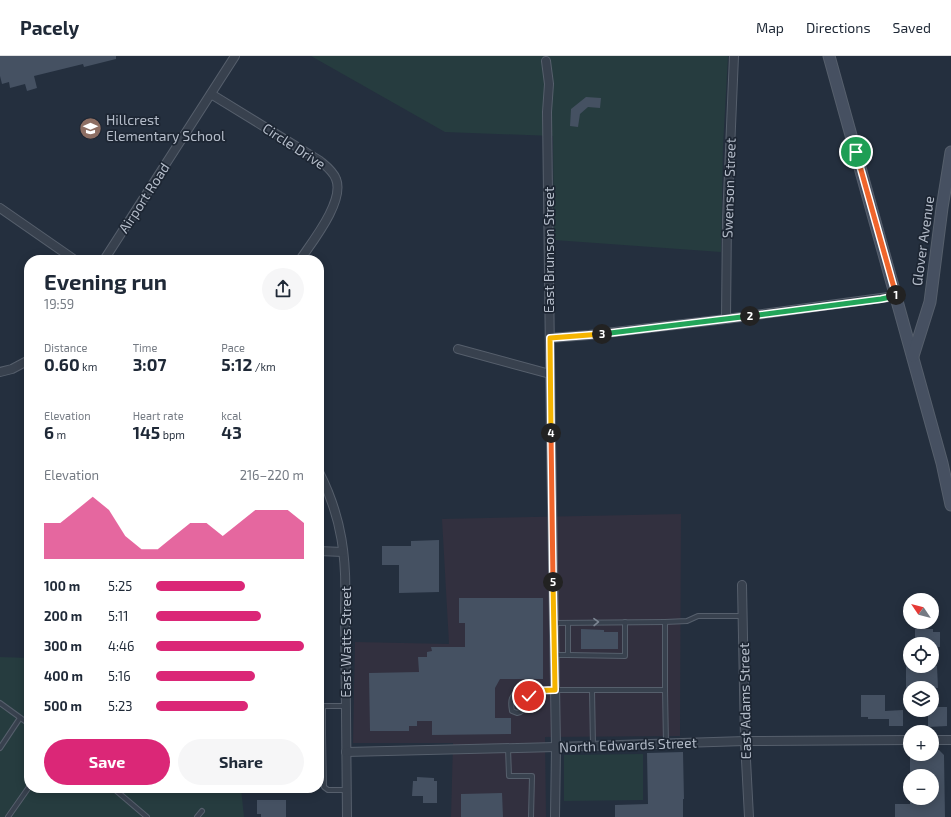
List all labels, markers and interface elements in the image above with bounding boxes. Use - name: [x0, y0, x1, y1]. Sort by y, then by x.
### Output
- text: Pacely: [20, 16, 79, 39]
- text: Map: [756, 19, 784, 36]
- text: Directions: [806, 19, 871, 36]
- text: Saved: [893, 19, 931, 36]
- place label: Hillcrest Elementary School: [106, 111, 226, 144]
- school or university icon: Hillcrest Elementary School: [77, 115, 103, 141]
- street label: Circle Drive: [260, 119, 329, 172]
- pin: [839, 135, 873, 169]
- street label: Swenson Street: [718, 138, 739, 238]
- icon: arrive: [845, 141, 867, 163]
- street label: Airport Road: [115, 159, 173, 236]
- street label: East Brunson Street: [540, 187, 557, 313]
- street label: Glover Avenue: [908, 195, 937, 287]
- text: Evening run: [44, 268, 167, 294]
- button: share: [262, 268, 304, 310]
- pin: 1: [886, 285, 906, 305]
- text: 1: [894, 288, 898, 301]
- text: 19:59: [44, 296, 74, 312]
- pin: 2: [740, 306, 760, 326]
- text: 2: [747, 309, 753, 322]
- pin: 3: [592, 324, 612, 344]
- text: 3: [599, 327, 605, 340]
- text: Distance: [44, 341, 87, 354]
- text: Time: [133, 341, 157, 354]
- text: Pace: [221, 341, 245, 354]
- text: 0.60: [44, 354, 80, 374]
- text: 3:07: [133, 354, 166, 374]
- text: 5:12: [221, 354, 252, 374]
- text: km: [80, 360, 97, 373]
- text: /km: [252, 360, 276, 373]
- text: Elevation: [44, 409, 91, 422]
- text: Heart rate: [133, 409, 184, 422]
- text: kcal: [221, 409, 241, 422]
- text: 6: [44, 422, 54, 442]
- text: 145: [133, 422, 160, 442]
- text: 43: [221, 422, 242, 442]
- pin: 4: [541, 423, 561, 443]
- text: 4: [547, 426, 555, 439]
- text: m: [54, 428, 66, 441]
- text: bpm: [160, 428, 185, 441]
- text: Elevation: [44, 467, 99, 483]
- text: 216–220 m: [240, 467, 304, 483]
- pin: 5: [543, 572, 563, 592]
- text: 5: [550, 575, 556, 588]
- text: 100 m: [44, 578, 80, 594]
- text: 5:25: [108, 578, 132, 594]
- street label: East Watts Street: [337, 586, 354, 698]
- north arrow: [903, 593, 939, 629]
- map controls: [903, 593, 939, 805]
- text: 200 m: [44, 608, 82, 624]
- text: 5:11: [108, 608, 128, 624]
- one-way arrow: [593, 618, 599, 626]
- button: locate: [903, 637, 939, 673]
- text: 300 m: [44, 638, 82, 654]
- text: 4:46: [108, 638, 135, 654]
- street label: East Adams Street: [735, 643, 754, 759]
- text: 400 m: [44, 668, 83, 684]
- text: 5:16: [108, 668, 131, 684]
- pin: [512, 679, 546, 713]
- button: layers: [903, 681, 939, 717]
- icon: check: [518, 685, 540, 707]
- text: 500 m: [44, 698, 82, 714]
- text: 5:23: [108, 698, 133, 714]
- button: +: [903, 725, 939, 761]
- street label: North Edwards Street: [559, 734, 697, 755]
- button: Save: [44, 739, 170, 785]
- button: Share: [178, 739, 304, 785]
- button: −: [903, 769, 939, 805]

